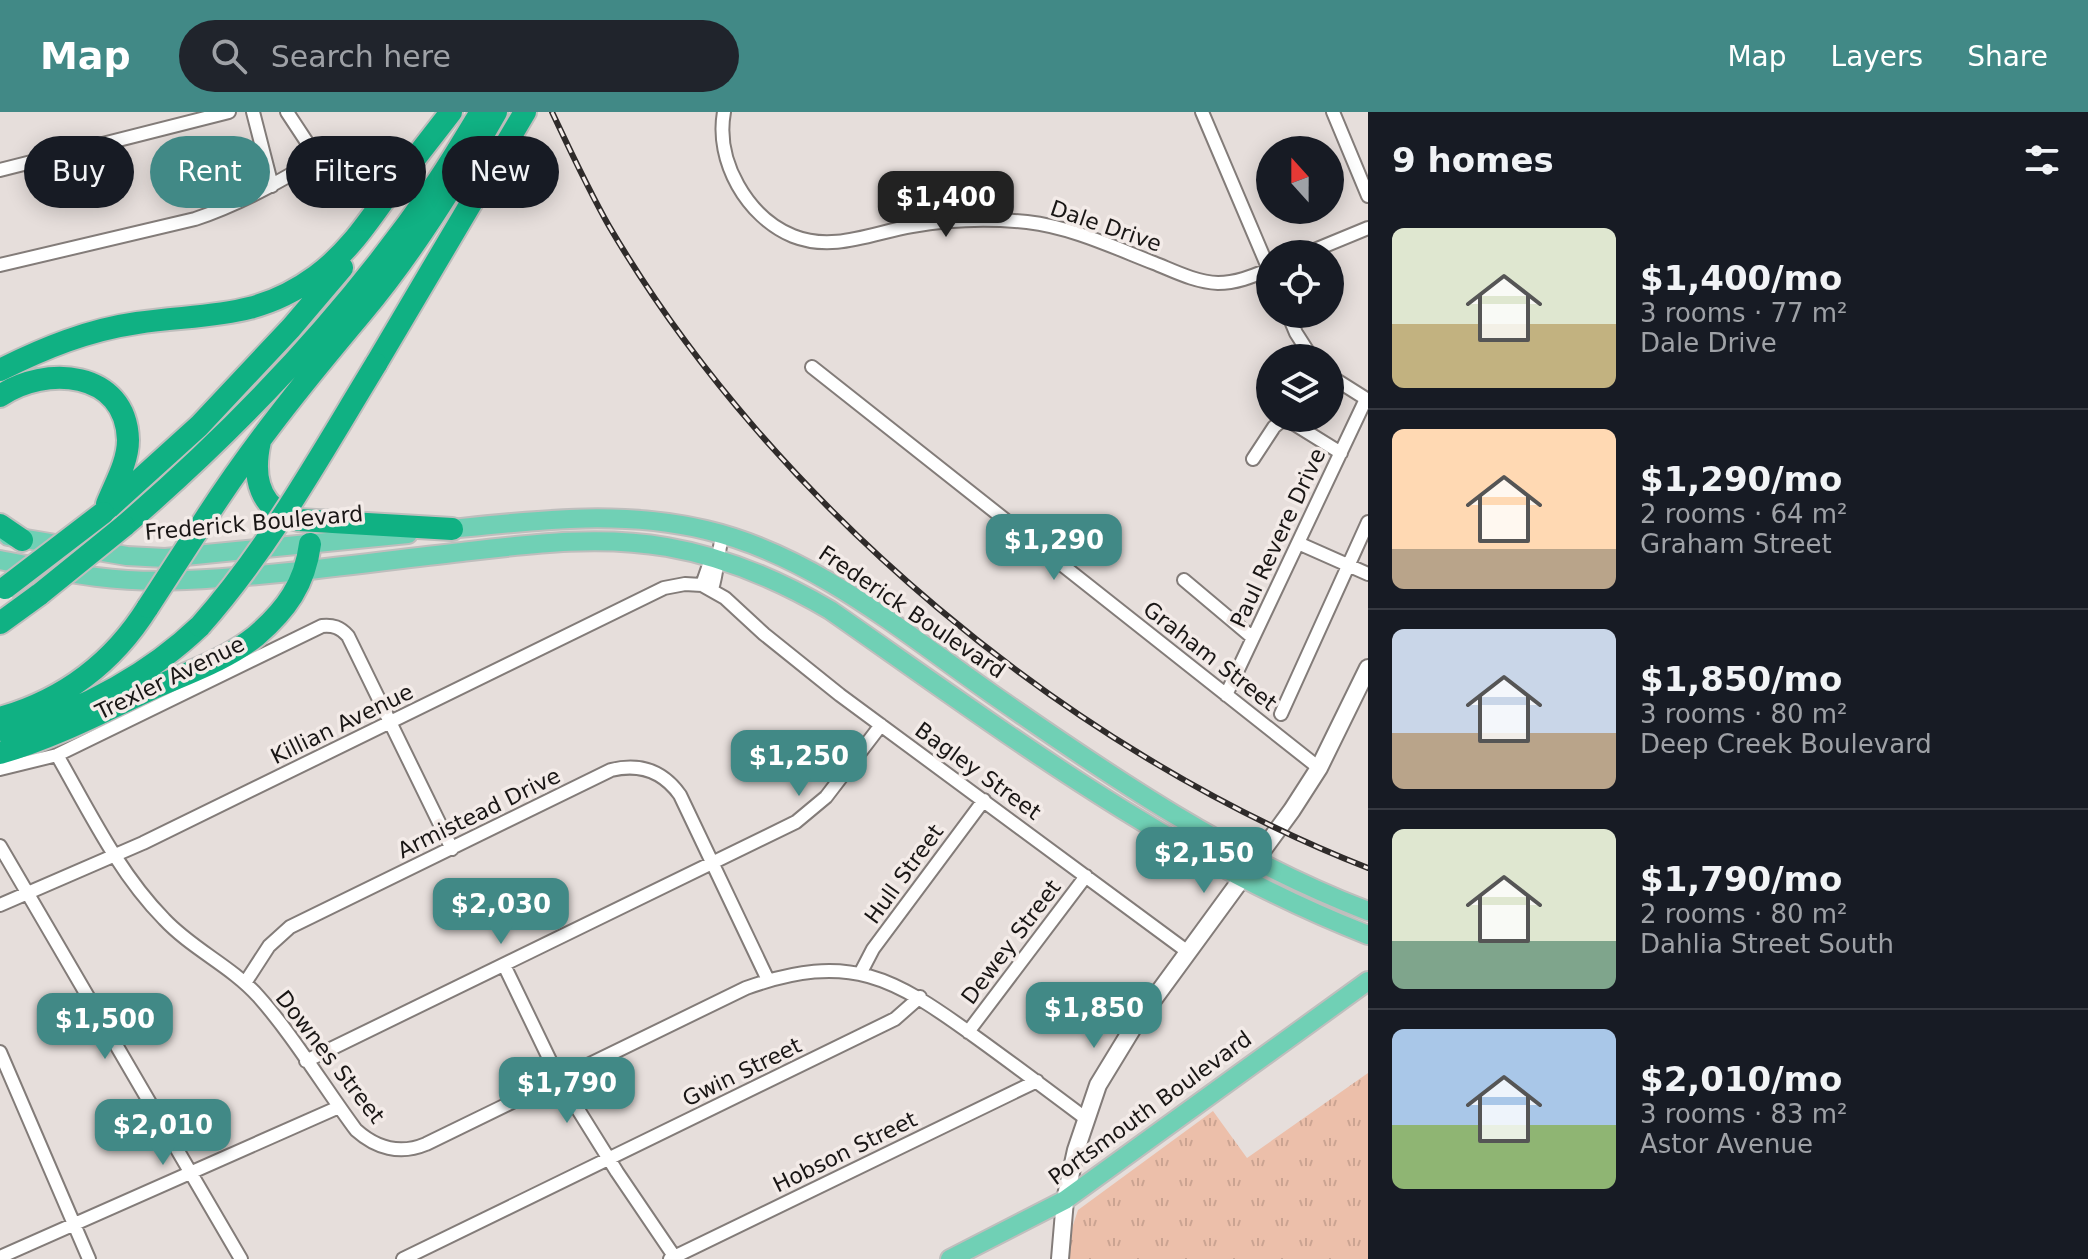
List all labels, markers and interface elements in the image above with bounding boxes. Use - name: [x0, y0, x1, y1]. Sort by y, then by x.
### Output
- search box: [179, 20, 739, 92]
- text: Map: [40, 34, 131, 78]
- icon: search: [207, 34, 251, 78]
- text: Search here: [271, 39, 451, 74]
- text: Map: [1727, 40, 1787, 73]
- text: Layers: [1831, 40, 1923, 73]
- text: Share: [1967, 40, 2048, 73]
- chip: Buy: [24, 136, 134, 208]
- chip: Rent: [150, 136, 270, 208]
- chip: Filters: [286, 136, 426, 208]
- chip: New: [442, 136, 559, 208]
- north arrow: [1256, 136, 1344, 224]
- map controls: [1256, 136, 1344, 432]
- icon: filters: [2020, 138, 2064, 182]
- text: 9 homes: [1392, 140, 1554, 180]
- pin: $1,400: [881, 171, 1011, 239]
- text: $1,400: [896, 182, 996, 212]
- street label: Dale Drive: [1047, 195, 1165, 257]
- button: locate: [1256, 240, 1344, 328]
- text: $1,400/mo: [1640, 258, 1842, 298]
- icon: home: [1456, 260, 1552, 356]
- text: 3 rooms · 77 m²: [1640, 298, 1848, 328]
- text: Dale Drive: [1640, 328, 1777, 358]
- button: layers: [1256, 344, 1344, 432]
- street label: Paul Revere Drive: [1225, 444, 1331, 632]
- text: $1,290/mo: [1640, 459, 1842, 499]
- icon: home: [1456, 461, 1552, 557]
- text: 2 rooms · 64 m²: [1640, 499, 1848, 529]
- street label: Frederick Boulevard: [144, 501, 364, 545]
- pin: $1,290: [989, 514, 1119, 582]
- text: $1,290: [1004, 525, 1104, 555]
- text: Graham Street: [1640, 529, 1832, 559]
- street label: Frederick Boulevard: [814, 540, 1010, 684]
- street label: Graham Street: [1138, 596, 1282, 716]
- street label: Trexler Avenue: [91, 631, 248, 725]
- text: $1,850/mo: [1640, 659, 1842, 699]
- icon: home: [1456, 661, 1552, 757]
- street label: Killian Avenue: [267, 679, 417, 769]
- text: 3 rooms · 80 m²: [1640, 699, 1848, 729]
- street label: Bagley Street: [910, 717, 1046, 825]
- text: Deep Creek Boulevard: [1640, 729, 1932, 759]
- pin: $1,250: [734, 730, 864, 798]
- text: $1,250: [749, 741, 849, 771]
- street label: Armistead Drive: [394, 763, 564, 863]
- street label: Hull Street: [860, 819, 949, 928]
- pin: $2,150: [1139, 827, 1269, 895]
- text: $2,150: [1154, 838, 1254, 868]
- text: $1,790/mo: [1640, 859, 1842, 899]
- icon: home: [1456, 861, 1552, 957]
- street label: Dewey Street: [956, 875, 1066, 1009]
- pin: $2,030: [436, 878, 566, 946]
- text: $2,030: [451, 889, 551, 919]
- text: 2 rooms · 80 m²: [1640, 899, 1848, 929]
- text: Dahlia Street South: [1640, 929, 1894, 959]
- pin: $1,850: [1029, 982, 1159, 1050]
- street label: Downes Street: [271, 986, 390, 1128]
- pin: $1,500: [40, 993, 170, 1061]
- text: $1,850: [1044, 993, 1144, 1023]
- text: $1,500: [55, 1004, 155, 1034]
- street label: Portsmouth Boulevard: [1044, 1026, 1256, 1190]
- street label: Gwin Street: [679, 1032, 806, 1111]
- pin: $1,790: [502, 1057, 632, 1125]
- text: $2,010/mo: [1640, 1059, 1842, 1099]
- icon: home: [1456, 1061, 1552, 1157]
- text: $1,790: [517, 1068, 617, 1098]
- pin: $2,010: [98, 1099, 228, 1167]
- text: 3 rooms · 83 m²: [1640, 1099, 1848, 1129]
- street label: Hobson Street: [769, 1106, 921, 1198]
- text: $2,010: [113, 1110, 213, 1140]
- text: Astor Avenue: [1640, 1129, 1813, 1159]

